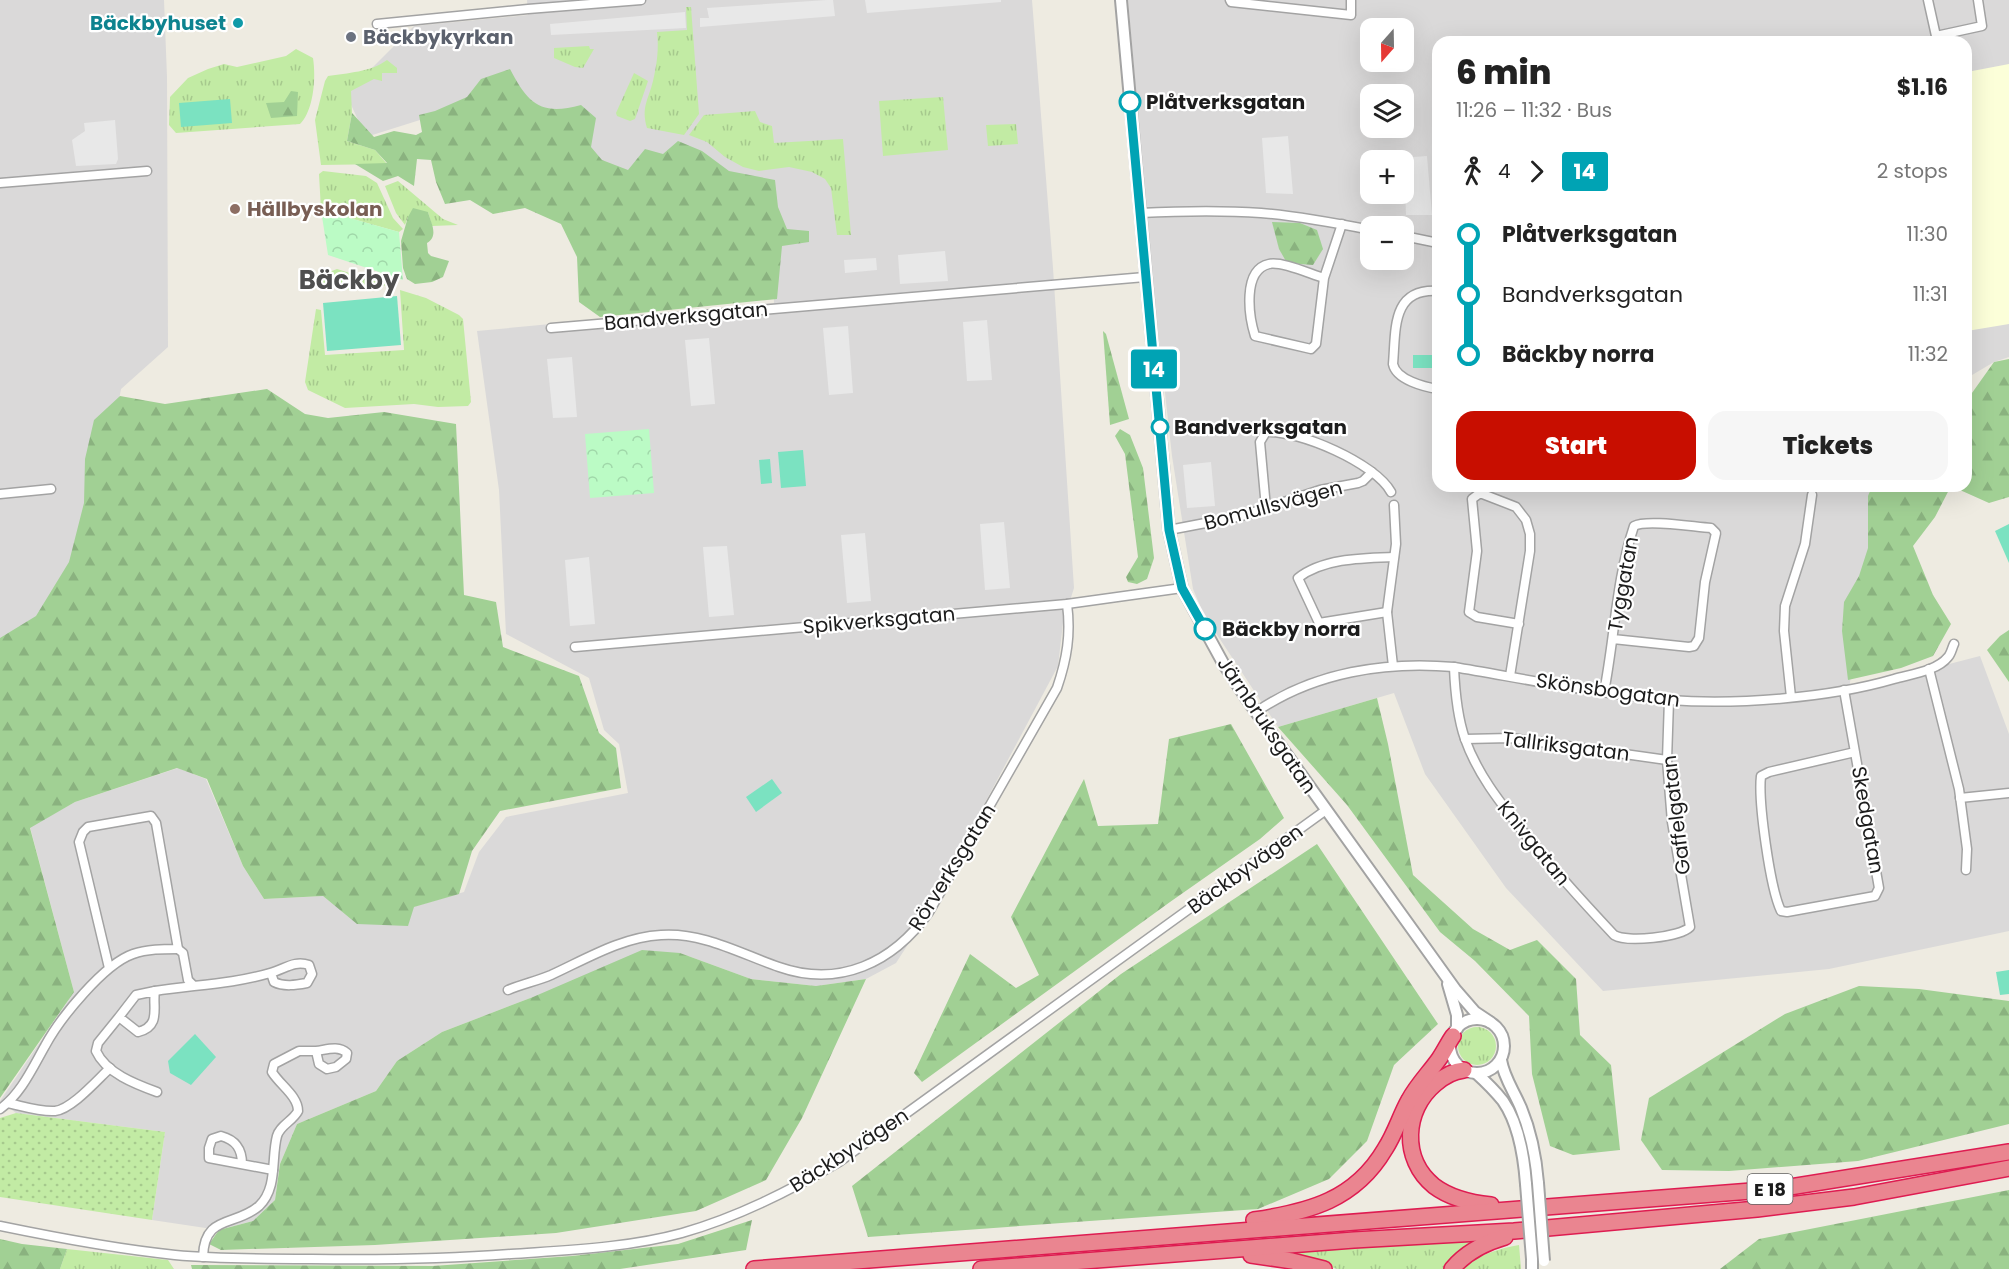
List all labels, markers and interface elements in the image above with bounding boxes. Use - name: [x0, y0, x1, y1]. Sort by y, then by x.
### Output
- place label: Bäckbyhuset: [90, 9, 226, 37]
- marker: Bäckbyhuset: [231, 16, 245, 30]
- north arrow: [1360, 18, 1414, 72]
- map controls: [1360, 18, 1414, 270]
- place label: Bäckbykyrkan: [363, 23, 513, 51]
- marker: Bäckbykyrkan: [344, 30, 358, 44]
- text: 6 min: [1456, 49, 1551, 96]
- text: $1.16: [1897, 72, 1948, 103]
- button: layers: [1360, 84, 1414, 138]
- place label: Plåtverksgatan: [1146, 88, 1305, 116]
- marker: Plåtverksgatan: [1119, 91, 1141, 113]
- text: 11:26 – 11:32 · Bus: [1456, 96, 1612, 124]
- button: +: [1360, 150, 1414, 204]
- icon: walk: [1456, 155, 1489, 188]
- icon: forward: [1520, 155, 1553, 188]
- text: 4: [1498, 157, 1511, 185]
- text: 14: [1574, 157, 1596, 186]
- text: 2 stops: [1877, 157, 1948, 185]
- place label: Hällbyskolan: [247, 195, 382, 223]
- marker: Hällbyskolan: [228, 202, 242, 216]
- button: −: [1360, 216, 1414, 270]
- text: Plåtverksgatan: [1502, 219, 1677, 250]
- text: 11:30: [1907, 220, 1948, 248]
- district label: Bäckby: [299, 262, 400, 298]
- text: Bandverksgatan: [1502, 279, 1683, 310]
- text: 11:31: [1913, 280, 1948, 308]
- street label: Bandverksgatan: [603, 295, 769, 337]
- text: Bäckby norra: [1502, 339, 1654, 370]
- text: 11:32: [1908, 340, 1948, 368]
- line badge: 14: [1127, 350, 1181, 388]
- text: 14: [1143, 355, 1165, 384]
- button: Start: [1456, 411, 1696, 480]
- button: Tickets: [1708, 411, 1948, 480]
- place label: Bandverksgatan: [1174, 413, 1347, 441]
- marker: Bandverksgatan: [1151, 418, 1169, 436]
- street label: Bomullsvägen: [1201, 473, 1345, 537]
- street label: Tyggatan: [1601, 534, 1645, 634]
- street label: Spikverksgatan: [802, 599, 956, 641]
- place label: Bäckby norra: [1222, 615, 1361, 643]
- marker: Bäckby norra: [1194, 618, 1216, 640]
- street label: Järnbruksgatan: [1211, 651, 1323, 799]
- street label: Skönsbogatan: [1534, 666, 1682, 714]
- street label: Tallriksgatan: [1501, 724, 1631, 768]
- street label: Gaffelgatan: [1655, 754, 1697, 876]
- street label: Skedgatan: [1845, 764, 1891, 876]
- street label: Knivgatan: [1491, 795, 1577, 891]
- street label: Rörverksgatan: [902, 798, 1002, 936]
- street label: Bäckbyvägen: [1182, 818, 1308, 920]
- street label: Bäckbyvägen: [784, 1101, 914, 1199]
- road number: E 18: [1748, 1174, 1792, 1204]

